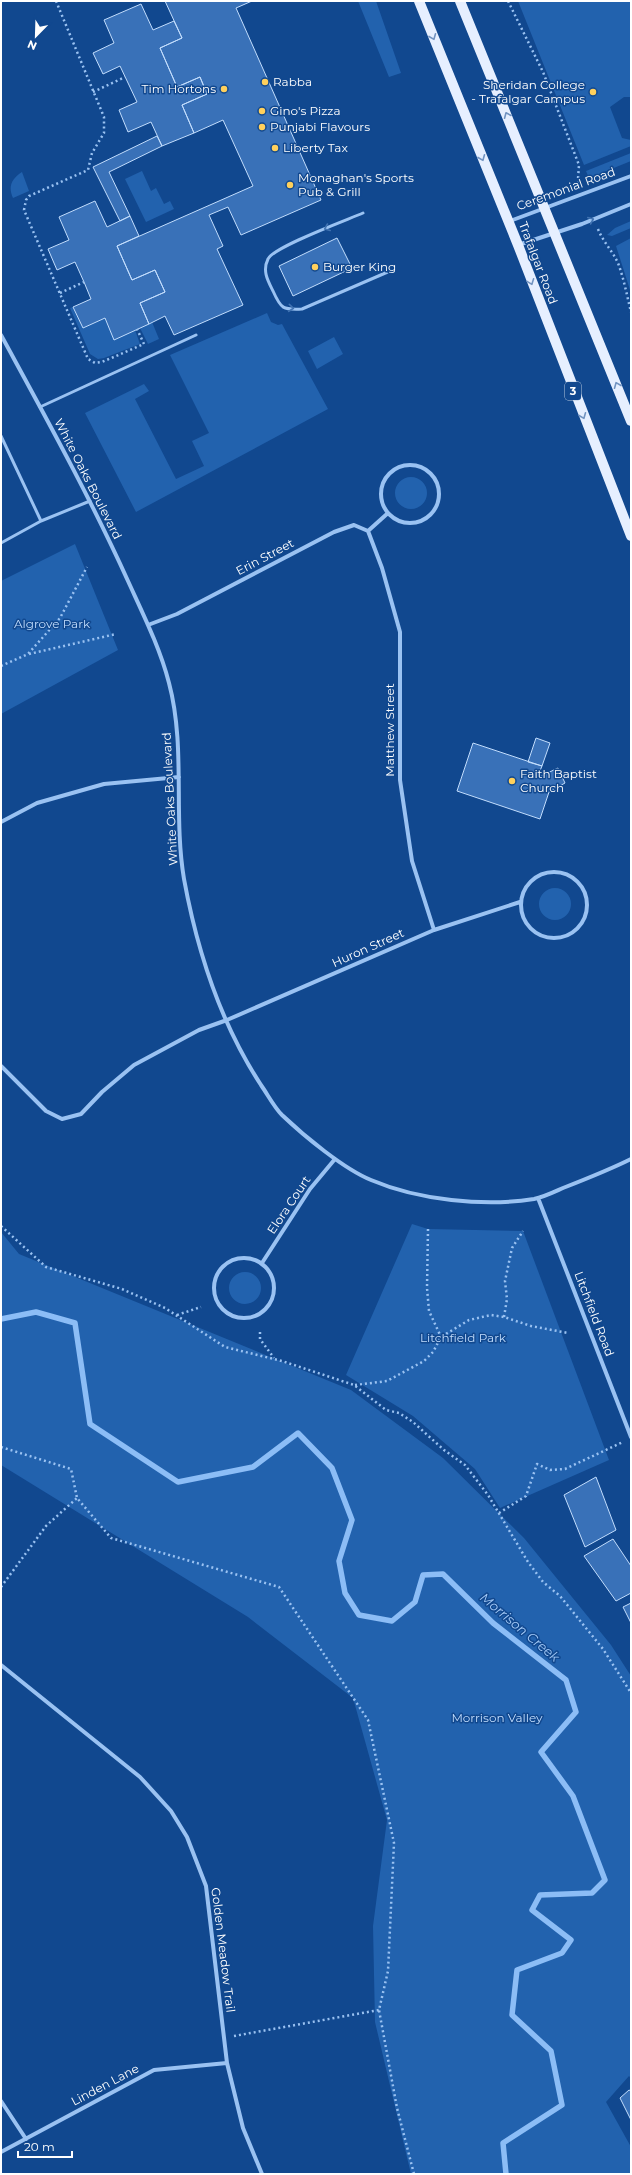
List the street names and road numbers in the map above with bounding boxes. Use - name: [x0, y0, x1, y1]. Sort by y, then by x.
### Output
- street label: Ceremonial Road: [514, 164, 617, 213]
- street label: Trafalgar Road: [516, 220, 561, 306]
- road number: 3: [565, 382, 581, 400]
- street label: White Oaks Boulevard: [51, 416, 125, 542]
- street label: Erin Street: [233, 535, 296, 578]
- street label: Matthew Street: [382, 683, 397, 777]
- street label: White Oaks Boulevard: [159, 732, 180, 866]
- street label: Huron Street: [329, 925, 406, 970]
- street label: Elora Court: [264, 1173, 314, 1237]
- street label: Litchfield Road: [571, 1269, 618, 1359]
- street label: Golden Meadow Trail: [208, 1886, 239, 2013]
- street label: Linden Lane: [68, 2060, 141, 2109]

